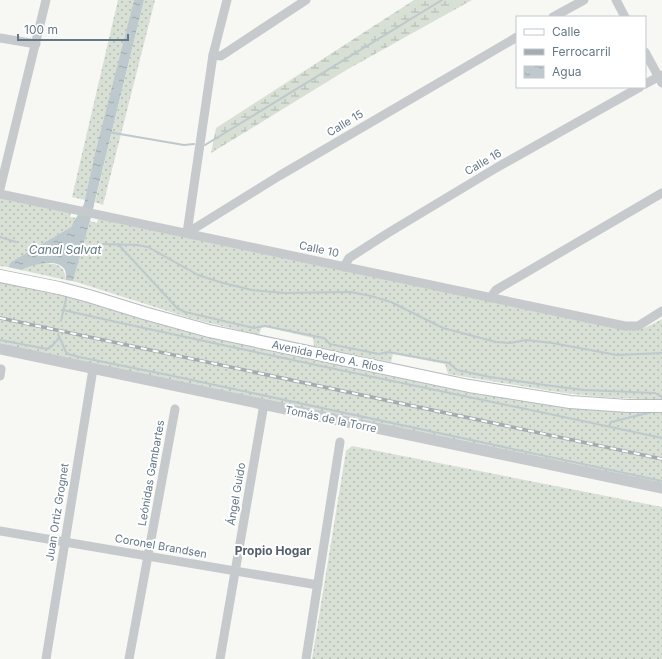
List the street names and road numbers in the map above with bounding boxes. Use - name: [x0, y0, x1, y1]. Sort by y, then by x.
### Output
- street label: Calle 15: [324, 106, 366, 139]
- street label: Calle 16: [462, 146, 504, 178]
- street label: Calle 10: [298, 238, 340, 260]
- street label: Avenida Pedro A. Ríos: [271, 337, 385, 375]
- street label: Tomás de la Torre: [284, 402, 378, 436]
- street label: Leónidas Gambartes: [135, 419, 167, 527]
- street label: Ángel Guido: [224, 461, 248, 527]
- street label: Juan Ortiz Grognet: [42, 462, 72, 562]
- street label: Coronel Brandsen: [114, 531, 208, 561]

